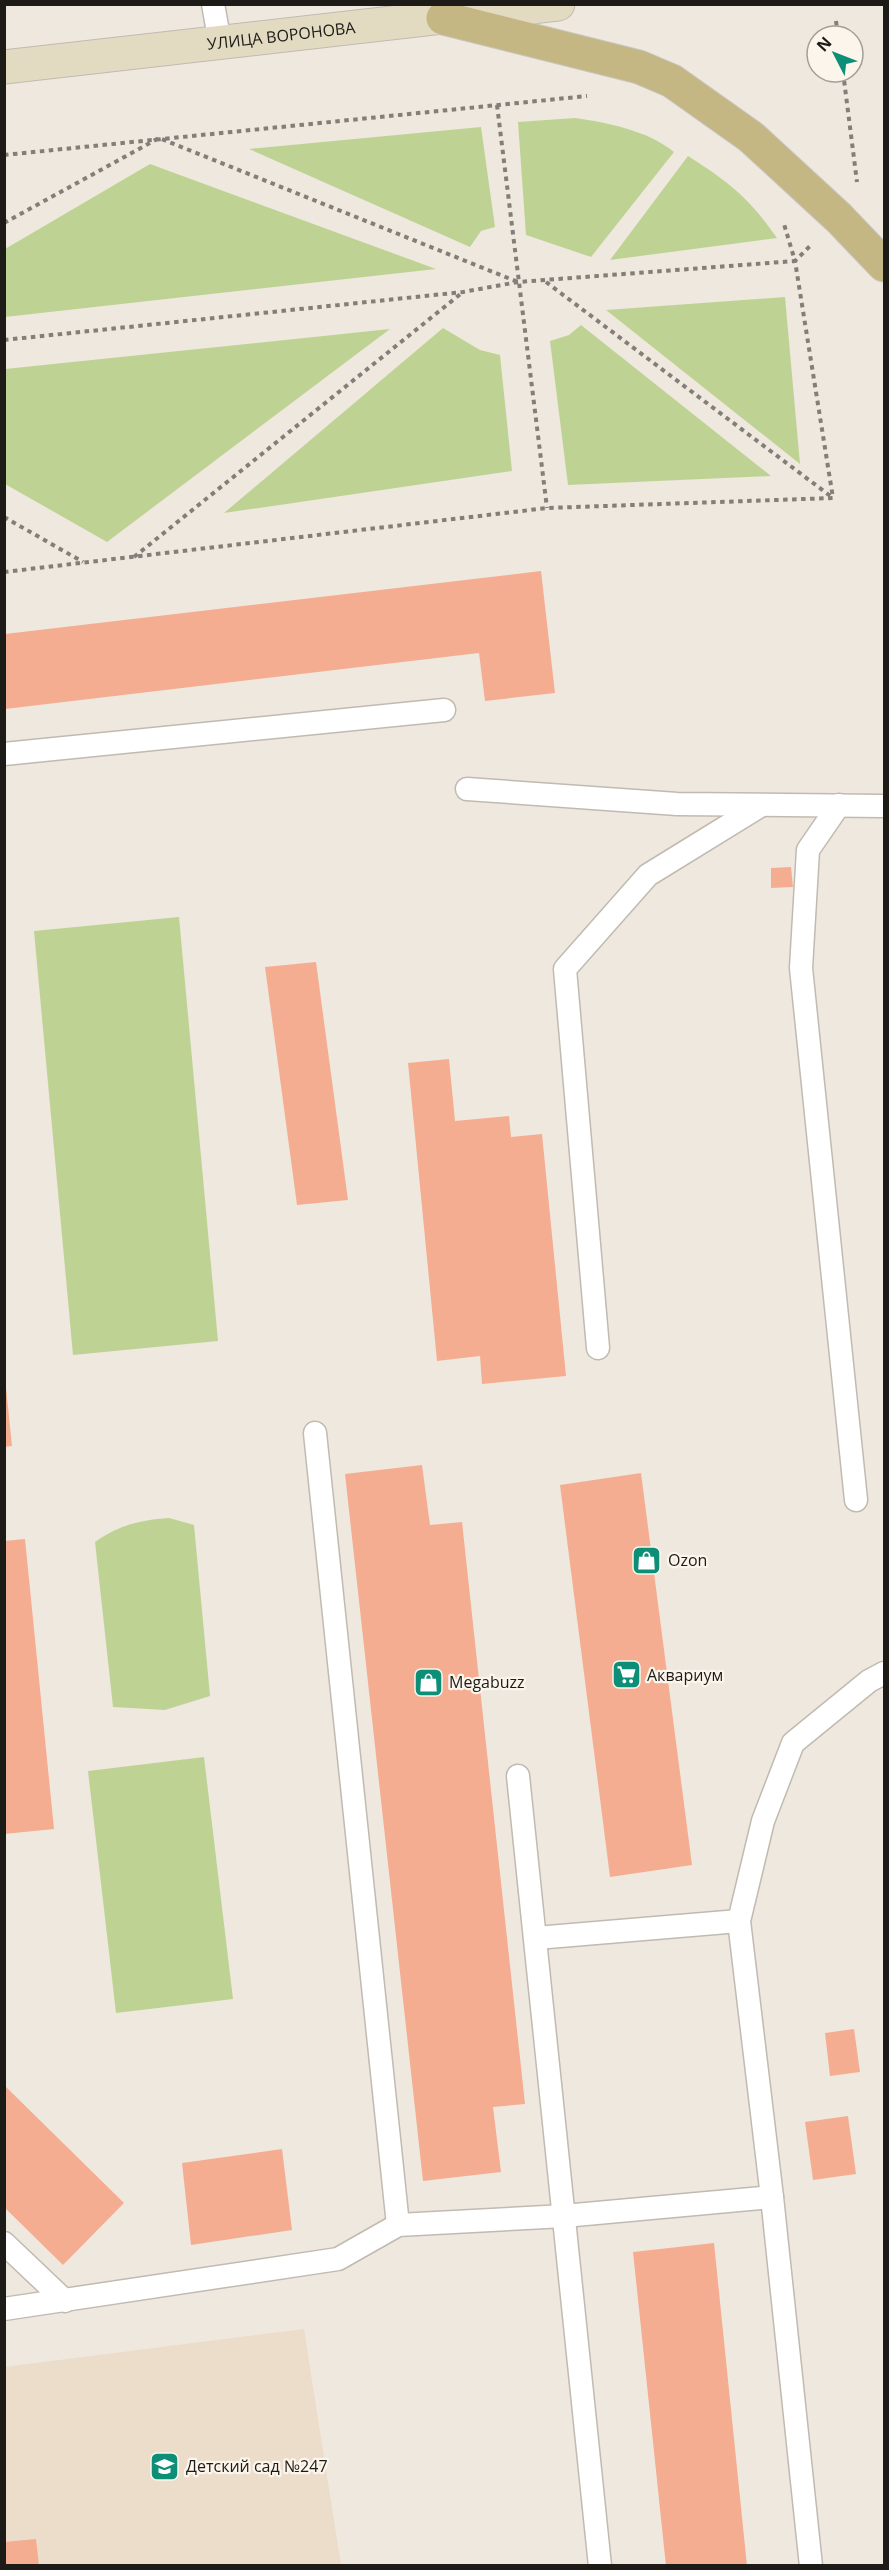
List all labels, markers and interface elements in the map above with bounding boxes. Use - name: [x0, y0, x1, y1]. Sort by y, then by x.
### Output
- street label: УЛИЦА ВОРОНОВА: [206, 16, 357, 55]
- north arrow: [805, 24, 865, 84]
- text: N: [811, 32, 836, 56]
- shop icon: Ozon: [631, 1544, 663, 1576]
- place label: Ozon: [668, 1549, 707, 1571]
- supermarket icon: Аквариум: [610, 1659, 642, 1691]
- place label: Аквариум: [647, 1664, 723, 1686]
- shop icon: Megabuzz: [412, 1666, 444, 1698]
- place label: Megabuzz: [449, 1671, 525, 1693]
- school or university icon: Детский сад №247: [149, 2450, 181, 2482]
- place label: Детский сад №247: [186, 2455, 328, 2477]

